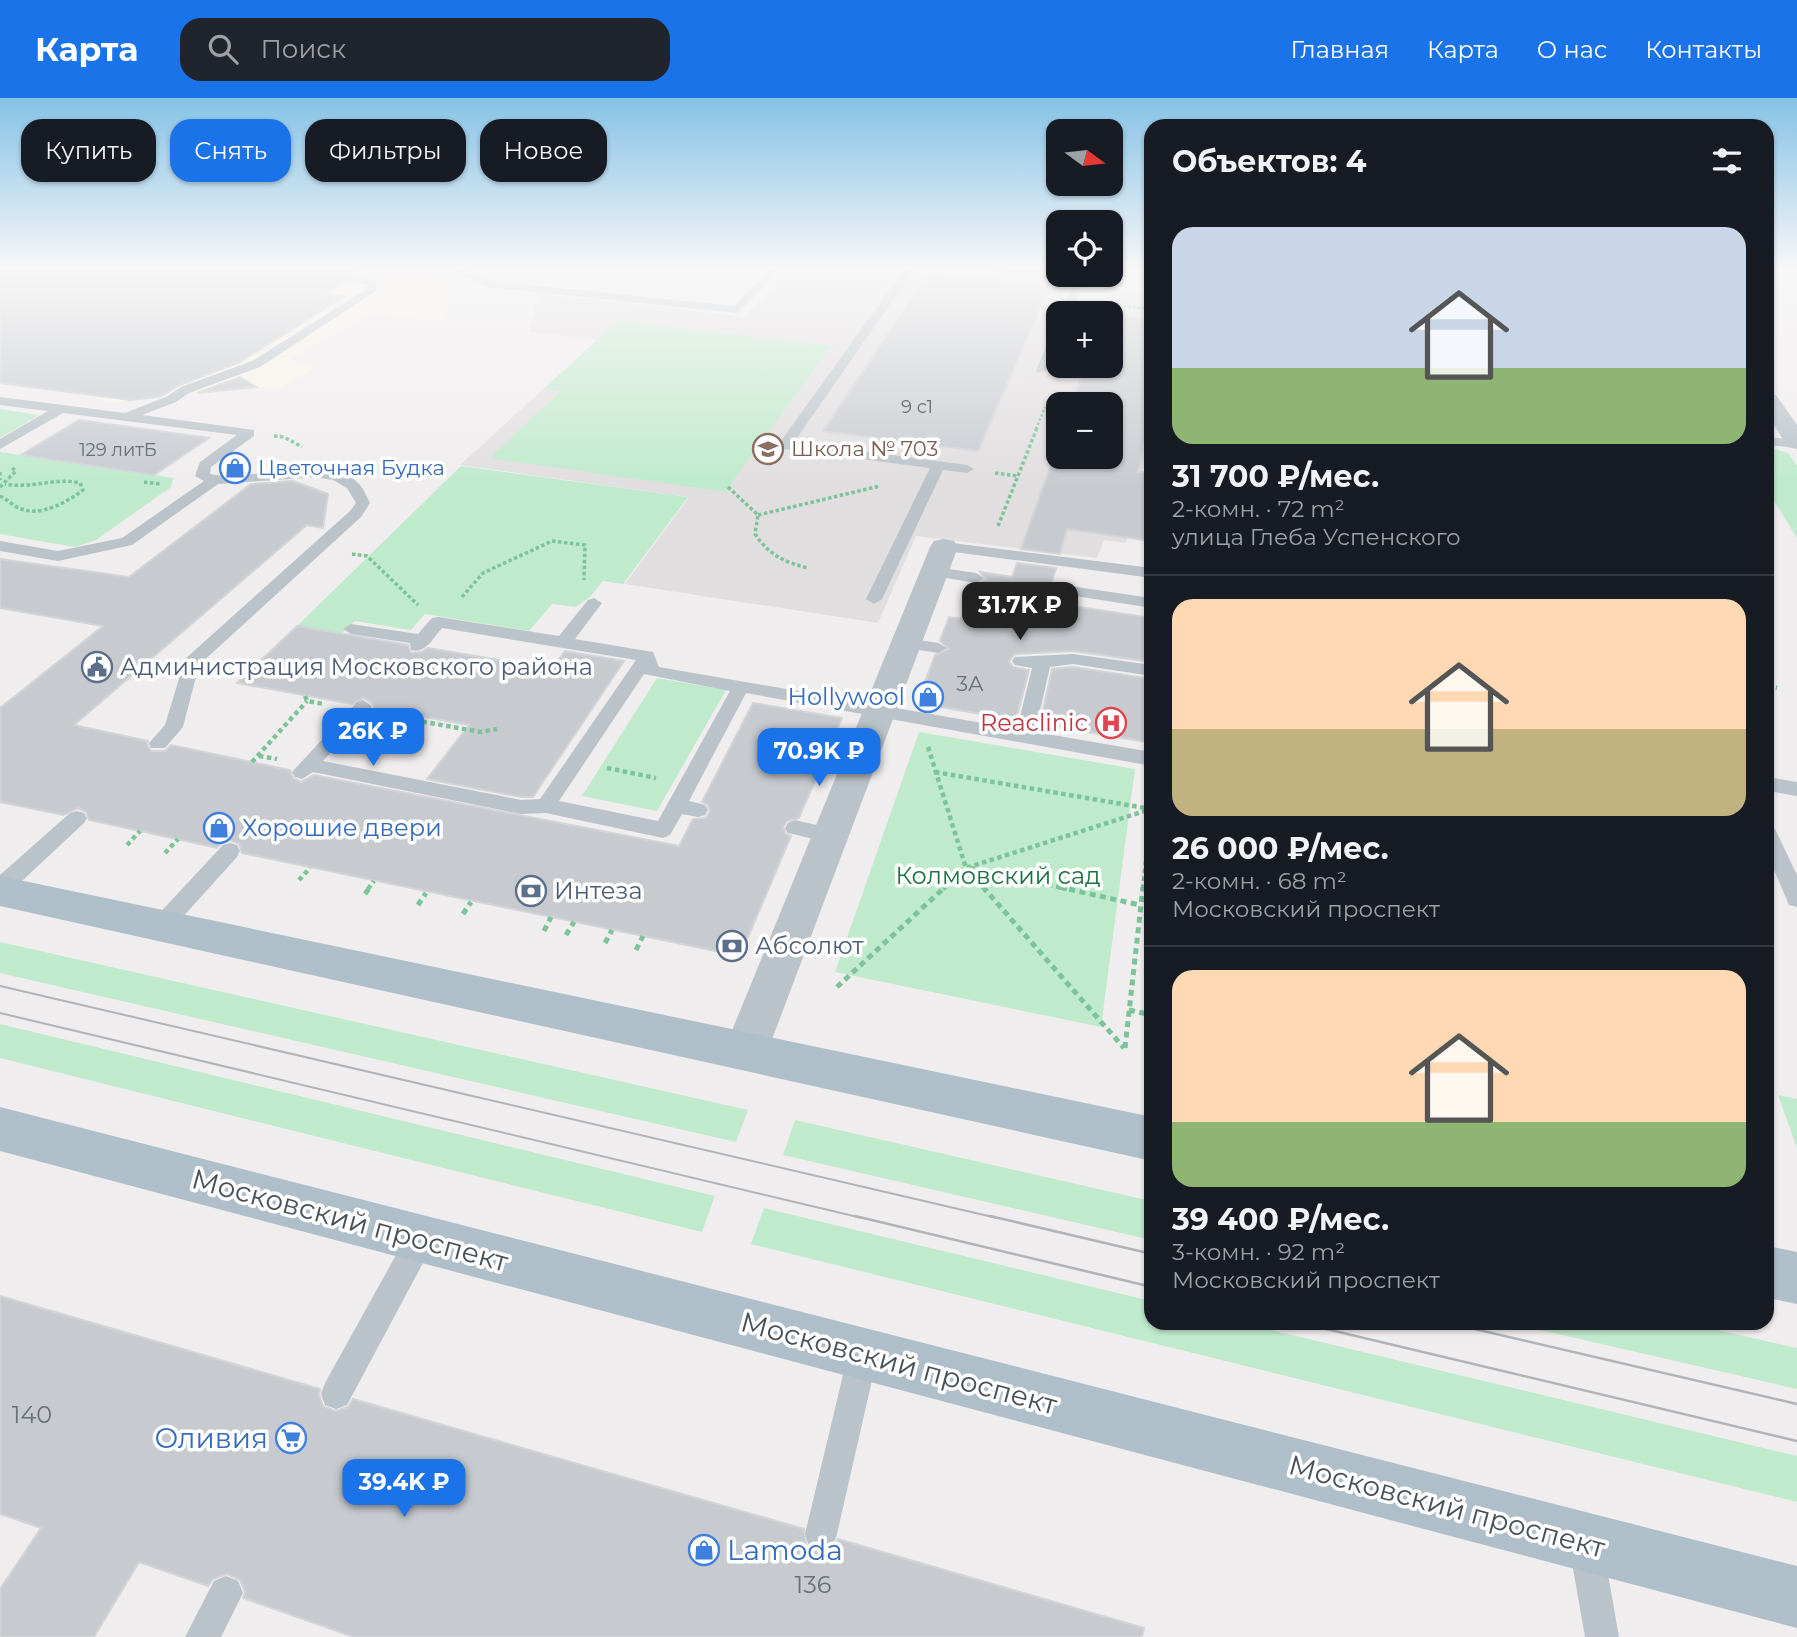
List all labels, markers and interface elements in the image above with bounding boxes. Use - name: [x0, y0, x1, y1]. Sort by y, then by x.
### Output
- search box: [180, 18, 670, 81]
- text: Карта: [35, 29, 138, 69]
- icon: search: [204, 30, 242, 68]
- text: Поиск: [260, 33, 346, 65]
- text: Главная: [1291, 35, 1389, 64]
- text: Карта: [1427, 35, 1499, 64]
- text: О нас: [1537, 35, 1607, 64]
- text: Контакты: [1645, 35, 1762, 64]
- chip: Купить: [21, 119, 156, 182]
- chip: Снять: [170, 119, 291, 182]
- chip: Фильтры: [305, 119, 466, 182]
- chip: Новое: [480, 119, 607, 182]
- north arrow: [1046, 119, 1124, 196]
- map controls: [1046, 119, 1123, 469]
- icon: filters: [1708, 142, 1746, 180]
- text: Объектов: 4: [1172, 143, 1366, 180]
- button: locate: [1046, 210, 1123, 287]
- icon: home: [1396, 272, 1522, 398]
- button: +: [1046, 301, 1123, 378]
- button: −: [1046, 392, 1123, 469]
- house number: 9 с1: [901, 396, 933, 418]
- school or university icon: Школа № 703: [751, 432, 785, 466]
- place label: Школа № 703: [791, 436, 938, 461]
- house number: 129 литБ: [79, 439, 157, 461]
- shop icon: Цветочная Будка: [218, 451, 252, 485]
- place label: Цветочная Будка: [258, 455, 445, 480]
- text: 31 700 ₽/мес.: [1172, 458, 1379, 495]
- text: 2-комн. · 72 m²: [1172, 495, 1345, 523]
- text: улица Глеба Успенского: [1172, 523, 1461, 551]
- pin: 31.7K ₽: [955, 582, 1085, 642]
- text: 31.7K ₽: [978, 591, 1062, 619]
- icon: home: [1396, 644, 1522, 770]
- public building icon: Администрация Московского района: [80, 650, 114, 684]
- place label: Администрация Московского района: [120, 652, 593, 681]
- house number: 3А: [956, 671, 984, 696]
- shop icon: Hollywool: [911, 680, 945, 714]
- place label: Hollywool: [787, 682, 905, 711]
- hospital icon: Reaclinic: [1094, 706, 1128, 740]
- pin: 26K ₽: [324, 708, 422, 768]
- place label: Reaclinic: [980, 708, 1088, 737]
- text: 26K ₽: [338, 717, 408, 745]
- pin: 70.9K ₽: [754, 728, 884, 788]
- text: 70.9K ₽: [773, 737, 865, 765]
- shop icon: Хорошие двери: [202, 811, 236, 845]
- place label: Хорошие двери: [242, 813, 442, 842]
- text: 26 000 ₽/мес.: [1172, 830, 1389, 867]
- park label: Колмовский сад: [895, 861, 1101, 890]
- text: 2-комн. · 68 m²: [1172, 867, 1347, 895]
- bank icon: Интеза: [514, 874, 548, 908]
- place label: Интеза: [554, 876, 642, 905]
- text: Московский проспект: [1172, 895, 1440, 923]
- bank icon: Абсолют: [715, 929, 749, 963]
- place label: Абсолют: [755, 931, 864, 960]
- icon: home: [1396, 1015, 1522, 1141]
- street label: Московский проспект: [188, 1161, 513, 1279]
- text: 39 400 ₽/мес.: [1172, 1201, 1389, 1238]
- text: 3-комн. · 92 m²: [1172, 1238, 1345, 1266]
- text: Московский проспект: [1172, 1266, 1440, 1294]
- street label: Московский проспект: [737, 1304, 1062, 1422]
- house number: 140: [12, 1400, 52, 1429]
- place label: Оливия: [154, 1421, 268, 1455]
- supermarket icon: Оливия: [274, 1421, 308, 1455]
- street label: Московский проспект: [1285, 1447, 1610, 1565]
- pin: 39.4K ₽: [339, 1460, 469, 1519]
- text: 39.4K ₽: [358, 1468, 450, 1496]
- shop icon: Lamoda: [687, 1533, 721, 1567]
- place label: Lamoda: [727, 1533, 843, 1567]
- house number: 136: [795, 1570, 831, 1599]

